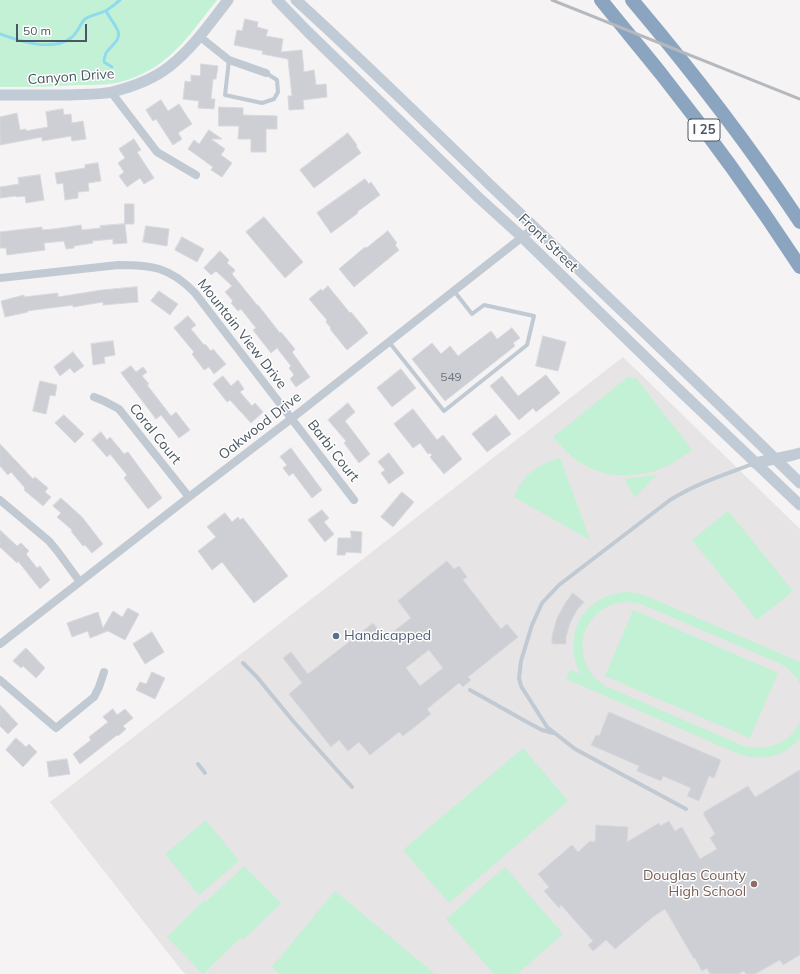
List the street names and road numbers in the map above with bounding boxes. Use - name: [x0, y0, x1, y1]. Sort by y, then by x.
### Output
- street label: Canyon Drive: [27, 66, 115, 88]
- road number: I 25: [688, 119, 720, 141]
- street label: Front Street: [515, 210, 581, 276]
- street label: Mountain View Drive: [194, 276, 290, 392]
- street label: Oakwood Drive: [215, 389, 305, 463]
- street label: Coral Court: [126, 400, 184, 468]
- street label: Barbi Court: [304, 417, 362, 485]

